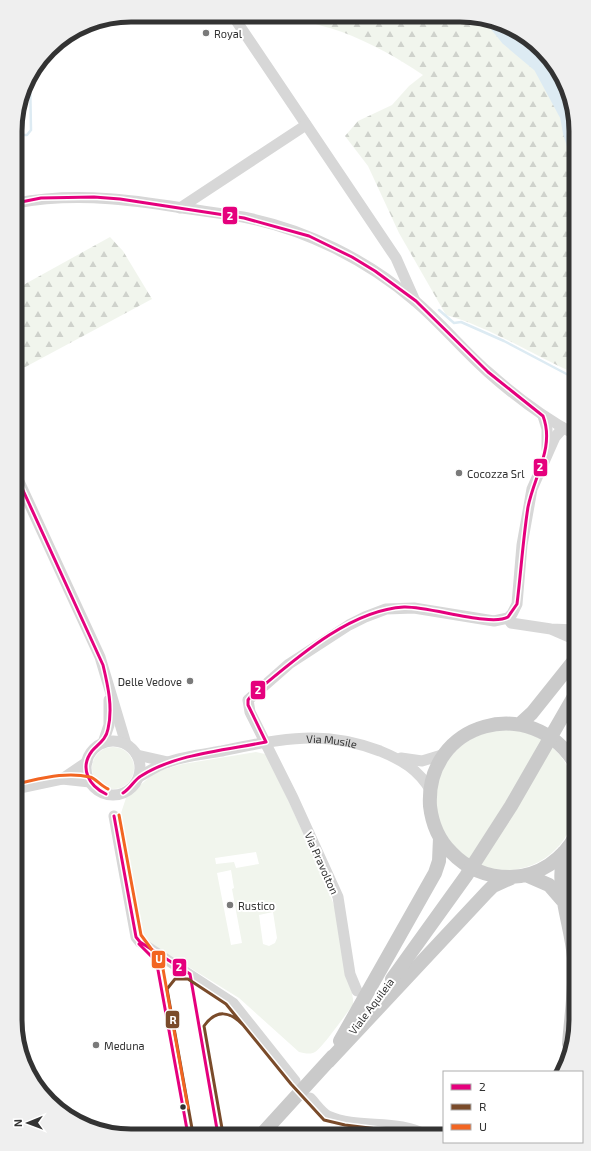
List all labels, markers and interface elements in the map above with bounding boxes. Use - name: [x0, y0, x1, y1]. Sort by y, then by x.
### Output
- place label: Royal: [214, 27, 243, 40]
- marker: Royal: [201, 28, 211, 38]
- line badge: 2: [222, 206, 238, 225]
- text: 2: [227, 209, 233, 222]
- line badge: 2: [533, 458, 548, 477]
- text: 2: [537, 460, 543, 473]
- place label: Cocozza Srl: [467, 467, 525, 480]
- marker: Cocozza Srl: [454, 468, 464, 478]
- place label: Delle Vedove: [118, 675, 182, 688]
- marker: Delle Vedove: [185, 676, 195, 686]
- line badge: 2: [250, 680, 266, 700]
- text: 2: [255, 683, 261, 696]
- street label: Via Musile: [306, 731, 359, 750]
- street label: Via Pravolton: [302, 830, 342, 896]
- place label: Rustico: [238, 899, 275, 912]
- marker: Rustico: [225, 900, 235, 910]
- line badge: U: [151, 950, 166, 969]
- text: U: [155, 952, 163, 965]
- line badge: 2: [172, 958, 187, 977]
- text: 2: [176, 960, 182, 973]
- street label: Viale Aquileia: [346, 975, 396, 1037]
- line badge: R: [165, 1010, 180, 1029]
- text: R: [169, 1013, 177, 1026]
- place label: Meduna: [104, 1039, 145, 1052]
- marker: Meduna: [91, 1040, 101, 1050]
- legend: [443, 1071, 583, 1143]
- text: 2: [479, 1079, 486, 1093]
- text: R: [479, 1099, 486, 1113]
- unlabelled marker: [178, 1102, 188, 1112]
- north arrow: [8, 1103, 48, 1143]
- text: N: [11, 1119, 24, 1127]
- text: U: [479, 1119, 487, 1133]

